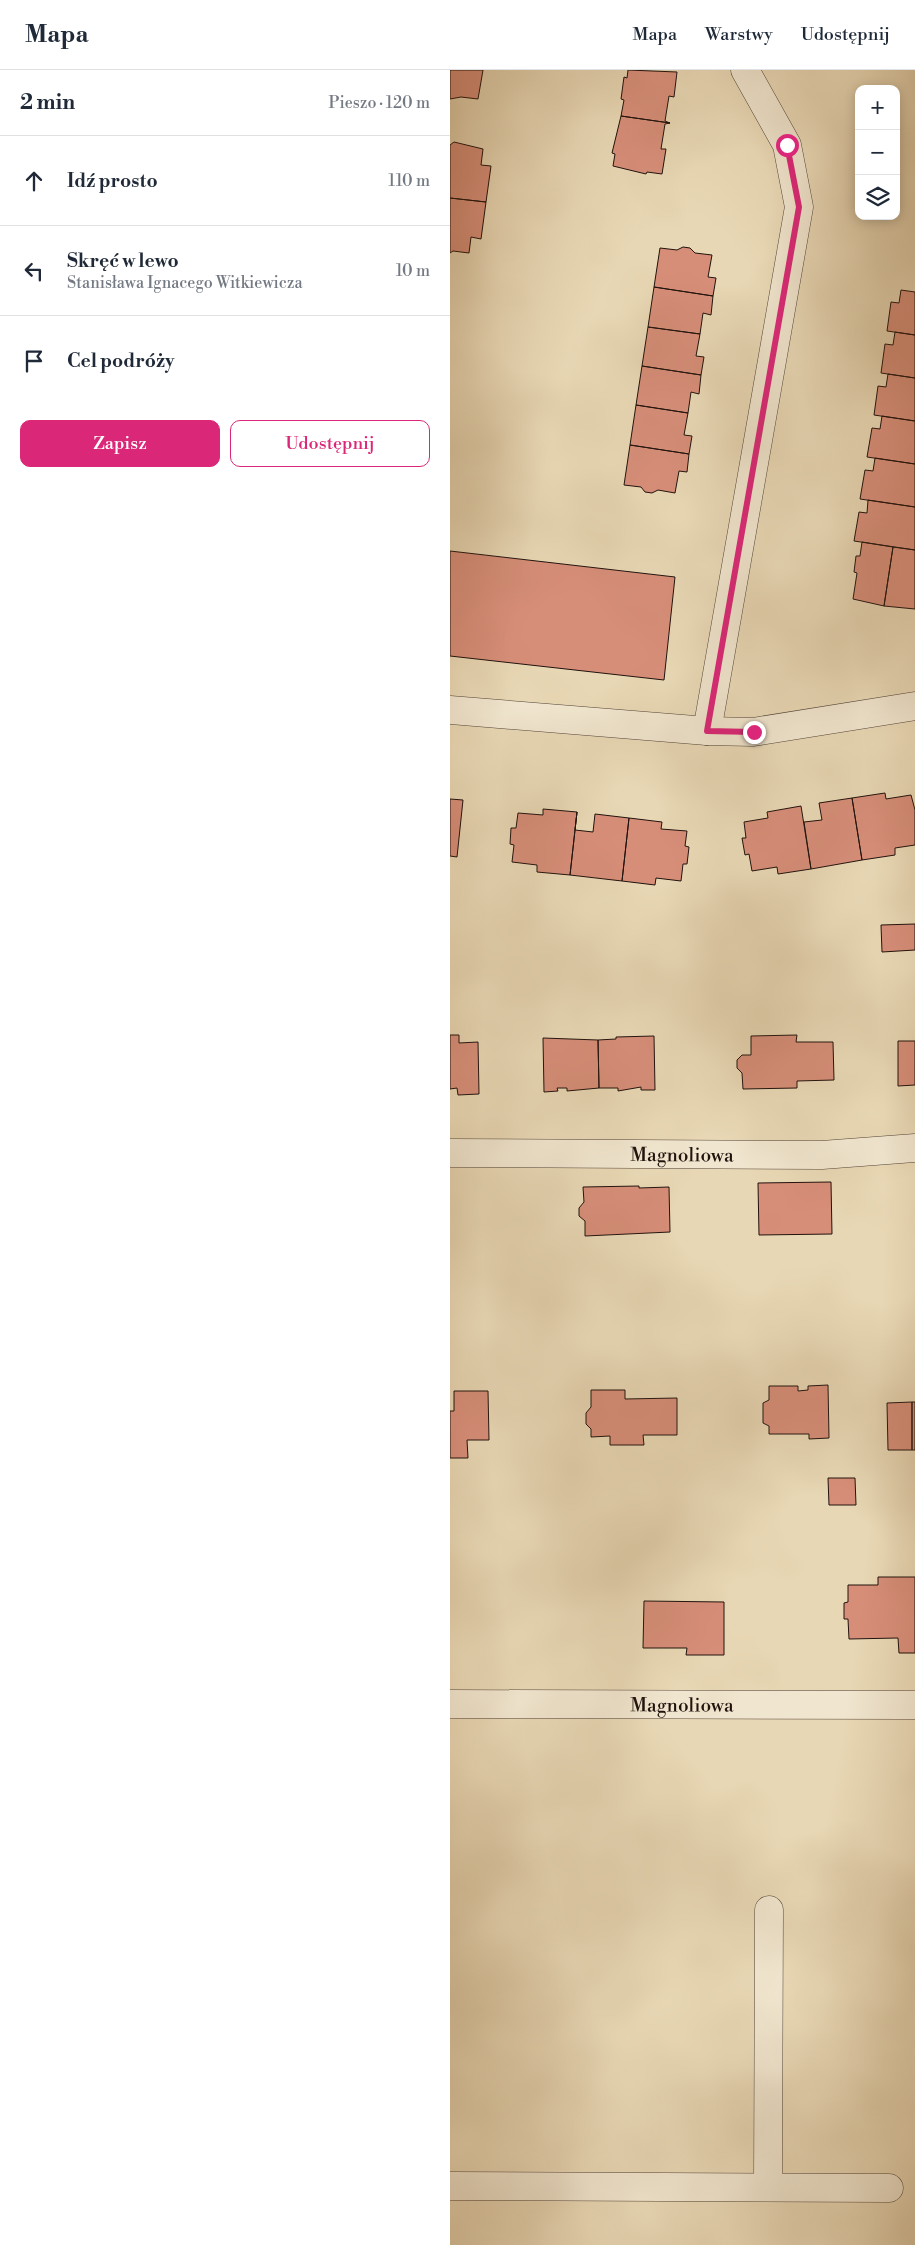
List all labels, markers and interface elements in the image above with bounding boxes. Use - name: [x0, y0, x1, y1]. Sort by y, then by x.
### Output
- text: Mapa: [25, 20, 88, 50]
- text: Mapa: [633, 23, 677, 46]
- text: Warstwy: [705, 23, 773, 46]
- text: Udostępnij: [801, 23, 890, 46]
- map controls: [855, 85, 900, 220]
- button: +: [855, 85, 900, 130]
- text: 2 min: [20, 90, 75, 116]
- text: Pieszo · 120 m: [329, 93, 430, 113]
- button: −: [855, 130, 900, 175]
- route start: [776, 134, 799, 157]
- icon: ahead: [20, 167, 48, 195]
- text: Idź prosto: [67, 169, 158, 193]
- text: 110 m: [388, 171, 430, 191]
- button: layers: [855, 175, 900, 220]
- text: Skręć w lewo: [67, 249, 179, 273]
- icon: left: [20, 257, 48, 285]
- text: 10 m: [396, 261, 430, 281]
- text: Stanisława Ignacego Witkiewicza: [67, 273, 303, 293]
- icon: arrive: [20, 347, 48, 375]
- text: Cel podróży: [67, 349, 174, 373]
- button: Zapisz: [20, 420, 220, 467]
- button: Udostępnij: [230, 420, 430, 467]
- route end: [743, 721, 766, 744]
- street label: Magnoliowa: [630, 1143, 734, 1168]
- street label: Magnoliowa: [630, 1693, 734, 1718]

